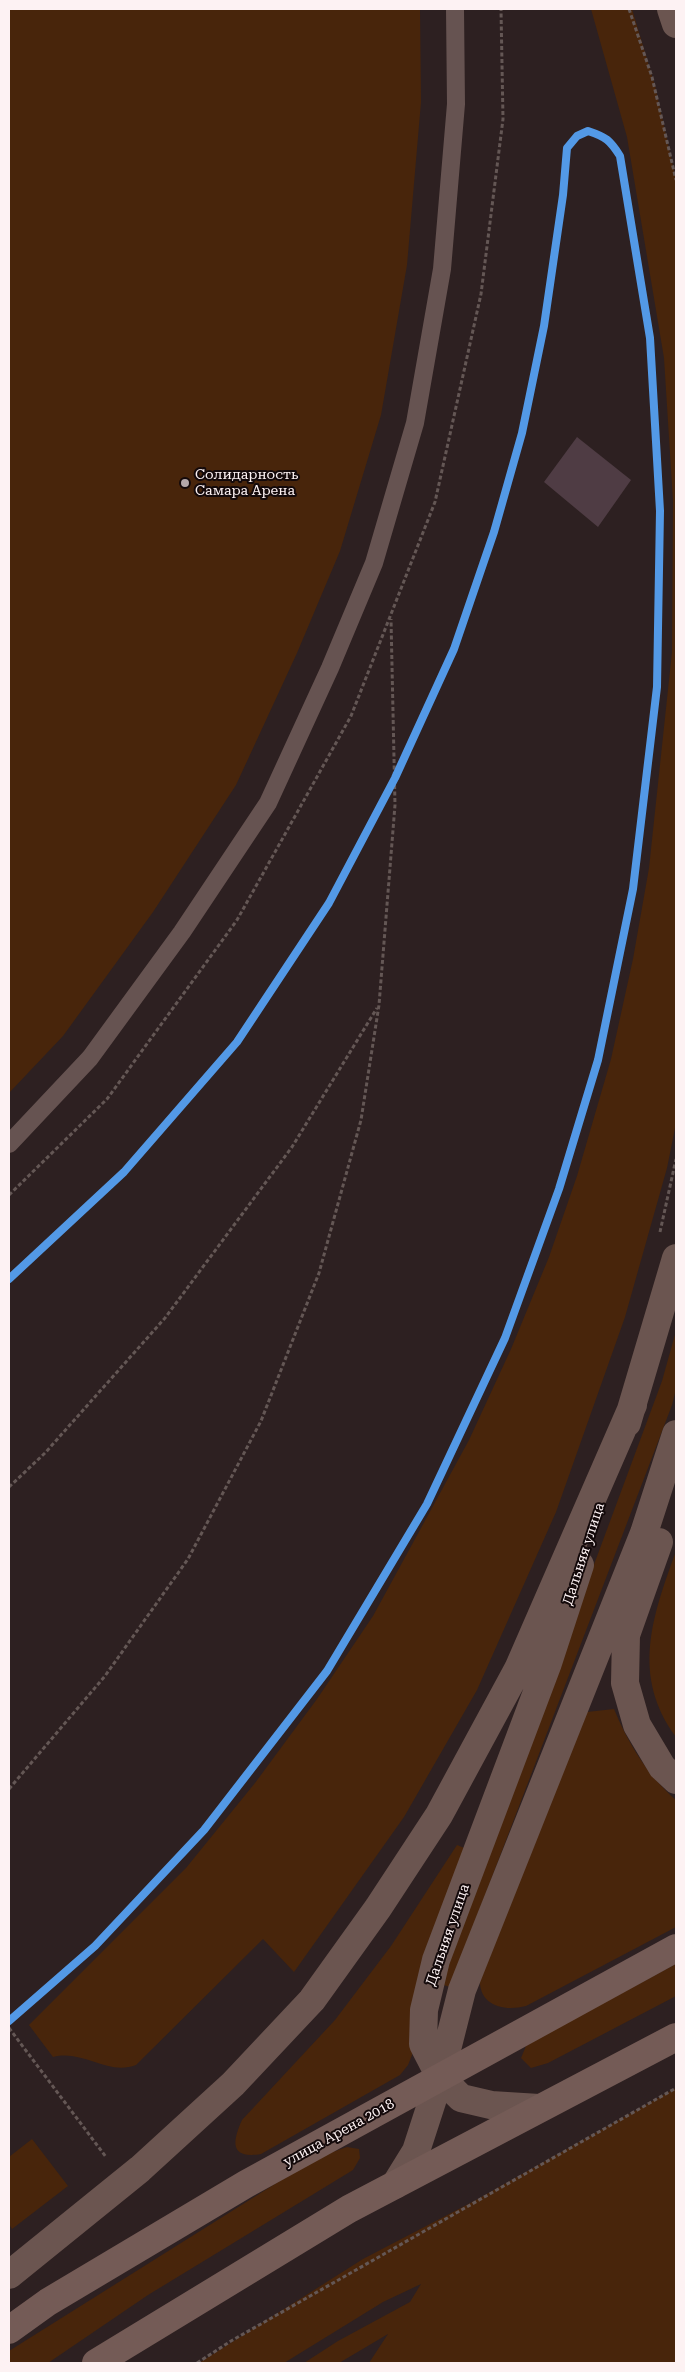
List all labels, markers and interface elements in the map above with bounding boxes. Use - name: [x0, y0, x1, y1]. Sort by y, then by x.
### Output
- place label: Солидарность Самара Арена: [195, 467, 298, 500]
- marker: Солидарность Самара Арена: [179, 477, 191, 489]
- street label: Дальняя улица: [560, 1501, 608, 1607]
- street label: Дальняя улица: [423, 1882, 473, 1988]
- street label: улица Арена 2018: [281, 2096, 397, 2170]

